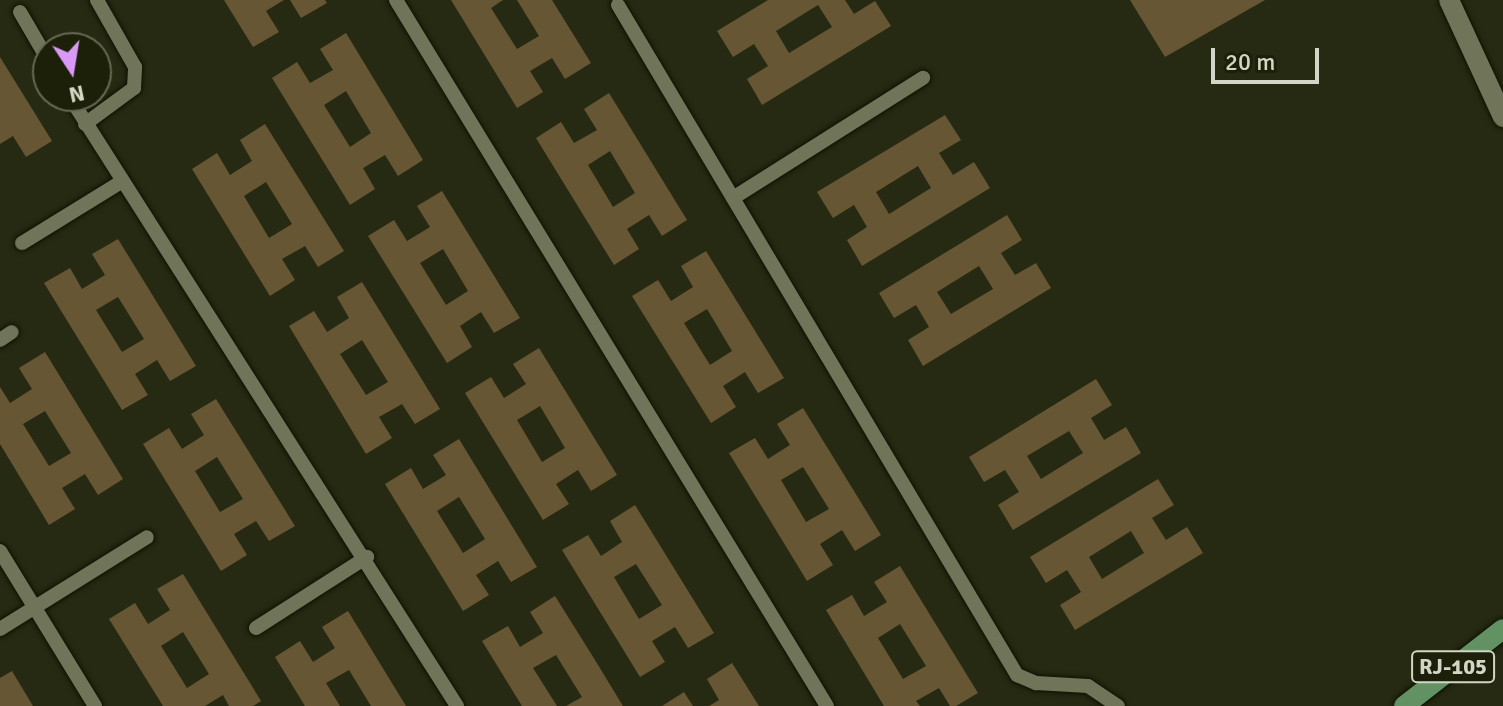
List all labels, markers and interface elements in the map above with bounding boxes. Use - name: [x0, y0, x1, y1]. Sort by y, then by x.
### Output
- north arrow: [32, 32, 112, 112]
- scale bar: [1215, 32, 1323, 82]
- text: 20 m: [1225, 47, 1275, 77]
- text: N: [66, 79, 87, 109]
- road number: RJ-105: [1411, 649, 1495, 685]

